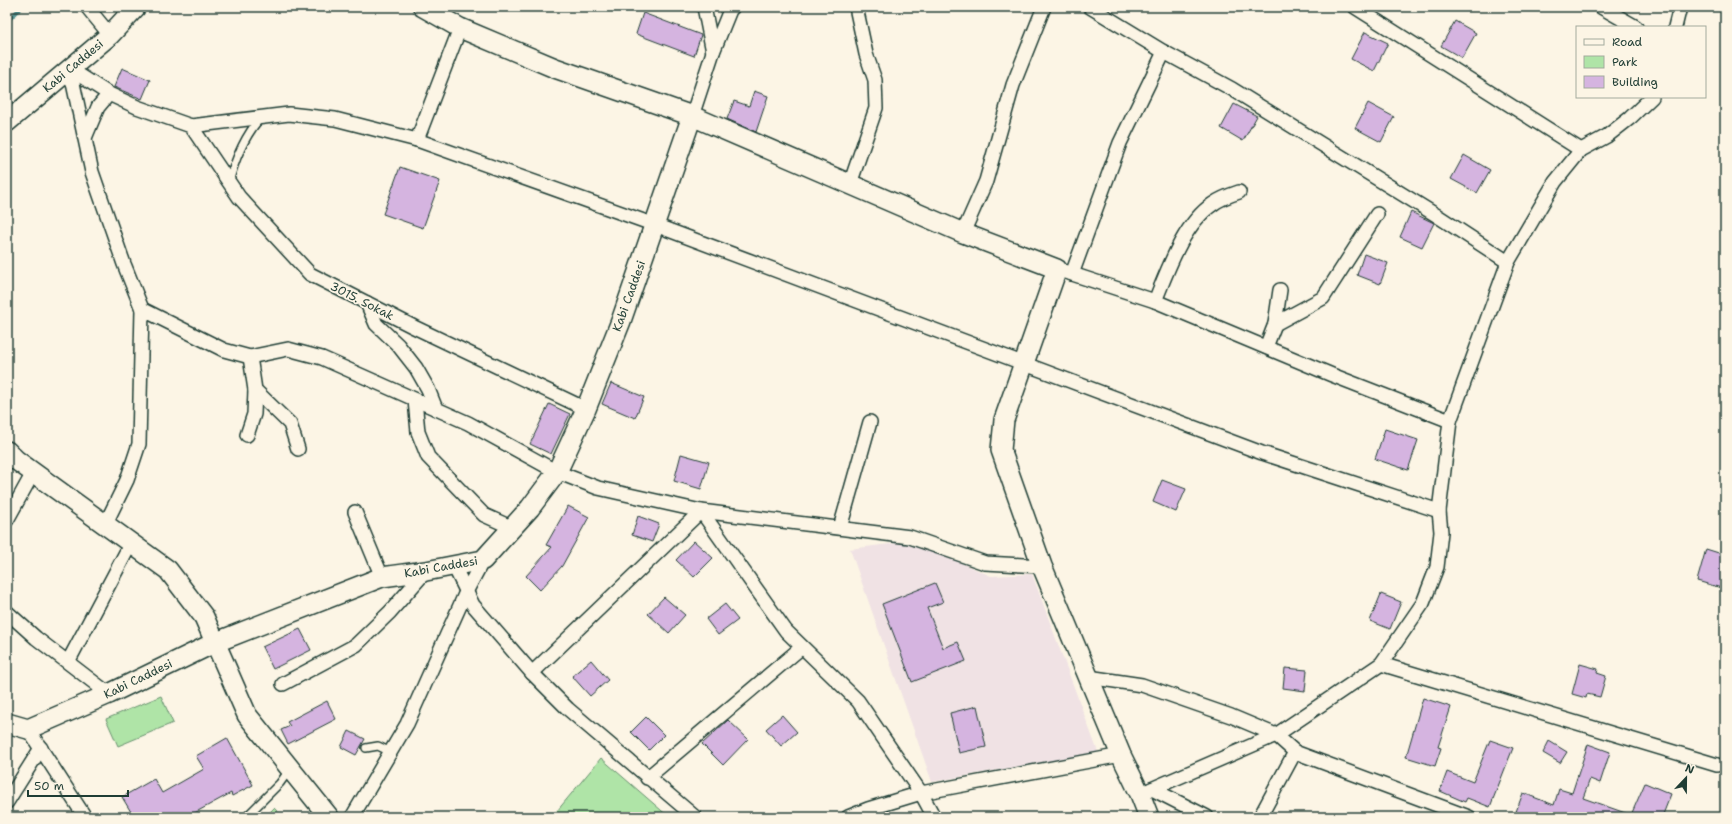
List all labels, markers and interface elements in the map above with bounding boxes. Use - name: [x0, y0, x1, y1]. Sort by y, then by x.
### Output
- legend: [1576, 26, 1706, 98]
- text: Road: [1612, 34, 1643, 50]
- street label: Kabi Caddesi: [39, 36, 107, 96]
- text: Park: [1612, 54, 1638, 70]
- text: Building: [1612, 74, 1658, 90]
- street label: Kabi Caddesi: [609, 258, 649, 334]
- street label: 3015. Sokak: [327, 278, 397, 324]
- street label: Kabi Caddesi: [403, 553, 479, 581]
- street label: Kabi Caddesi: [101, 655, 175, 703]
- north arrow: [1666, 758, 1706, 798]
- text: N: [1683, 761, 1697, 778]
- scale bar: [28, 772, 128, 798]
- text: 50 m: [34, 778, 64, 794]

